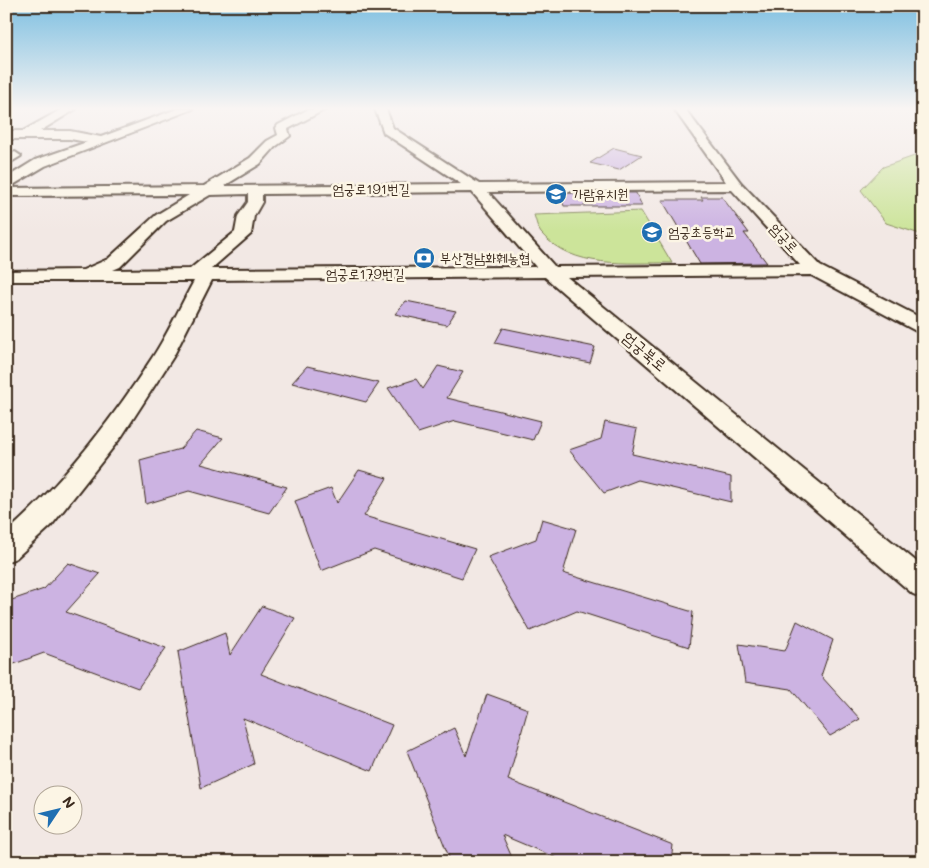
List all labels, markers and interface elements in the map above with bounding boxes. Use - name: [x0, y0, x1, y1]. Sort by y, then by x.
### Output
- street label: 엄궁로191번길: [332, 179, 410, 198]
- school or university icon: 가람유치원: [544, 182, 568, 206]
- place label: 가람유치원: [572, 184, 628, 203]
- street label: 엄궁로: [766, 219, 803, 256]
- school or university icon: 엄궁초등학교: [640, 220, 664, 244]
- place label: 엄궁초등학교: [668, 222, 736, 241]
- bank icon: 부산경남화훼농협: [412, 246, 436, 270]
- place label: 부산경남화훼농협: [440, 248, 530, 267]
- street label: 엄궁로179번길: [326, 264, 405, 283]
- street label: 엄궁북로: [619, 326, 672, 375]
- north arrow: [32, 786, 82, 836]
- text: N: [58, 792, 80, 812]

